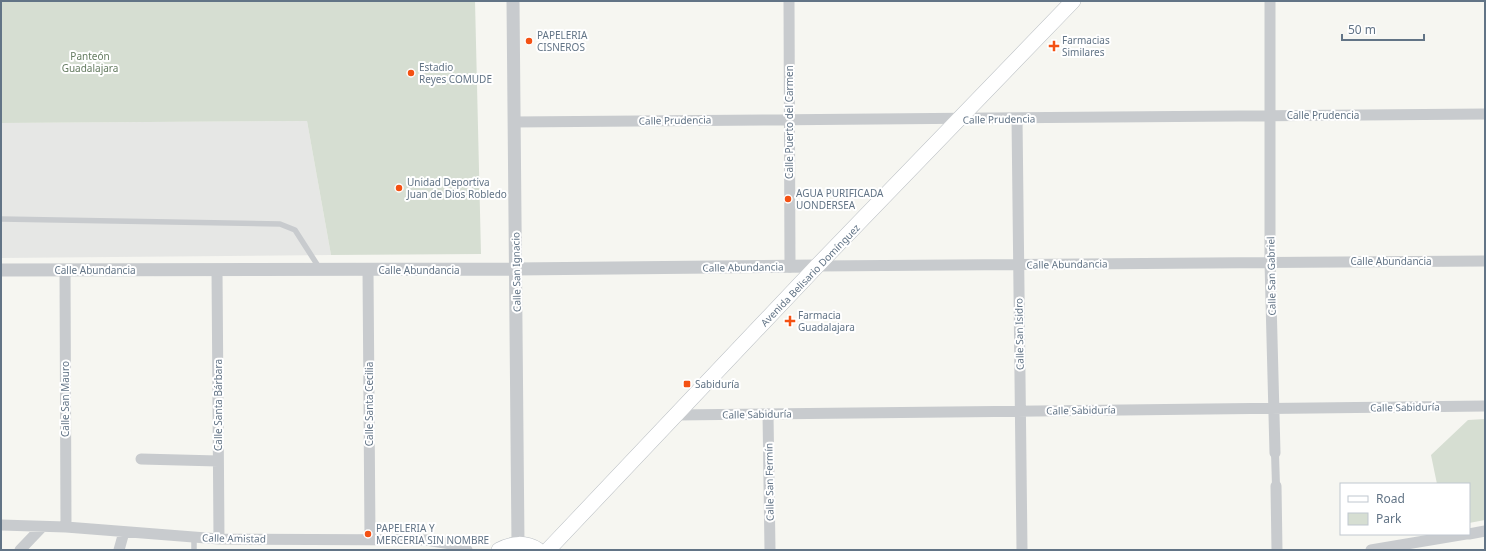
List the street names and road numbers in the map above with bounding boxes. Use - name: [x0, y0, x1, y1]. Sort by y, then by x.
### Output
- street label: Calle Puerto del Carmen: [782, 65, 796, 179]
- street label: Calle Prudencia: [1287, 108, 1359, 122]
- street label: Calle Prudencia: [963, 111, 1035, 127]
- street label: Calle Prudencia: [639, 112, 711, 128]
- street label: Avenida Belisario Domínguez: [757, 221, 863, 329]
- street label: Calle San Ignacio: [508, 232, 524, 312]
- street label: Calle San Gabriel: [1263, 236, 1279, 316]
- street label: Calle Abundancia: [1350, 254, 1432, 268]
- street label: Calle Abundancia: [1026, 256, 1108, 272]
- street label: Calle Abundancia: [702, 259, 784, 275]
- street label: Calle Abundancia: [54, 263, 136, 277]
- street label: Calle Abundancia: [378, 263, 460, 277]
- street label: Calle San Isidro: [1011, 298, 1027, 370]
- street label: Calle Santa Bárbara: [211, 359, 225, 451]
- street label: Calle San Mauro: [58, 361, 72, 437]
- street label: Calle Santa Cecilia: [362, 362, 376, 446]
- street label: Calle Sabiduría: [1370, 399, 1440, 415]
- street label: Calle Sabiduría: [1046, 402, 1116, 418]
- street label: Calle Sabiduría: [722, 406, 792, 422]
- street label: Calle San Fermín: [761, 443, 777, 521]
- street label: Calle Amistad: [202, 530, 266, 546]

